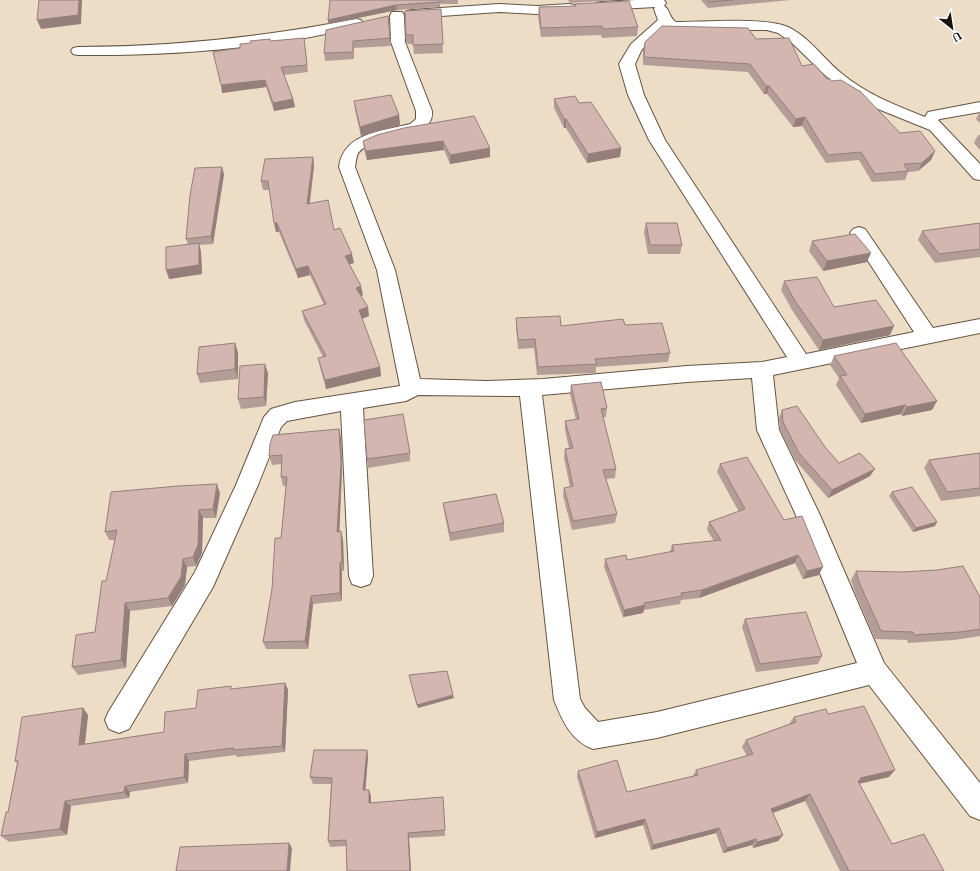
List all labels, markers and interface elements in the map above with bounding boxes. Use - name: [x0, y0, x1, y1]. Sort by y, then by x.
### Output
- north arrow: [932, 8, 972, 48]
- text: U: [949, 29, 964, 45]

